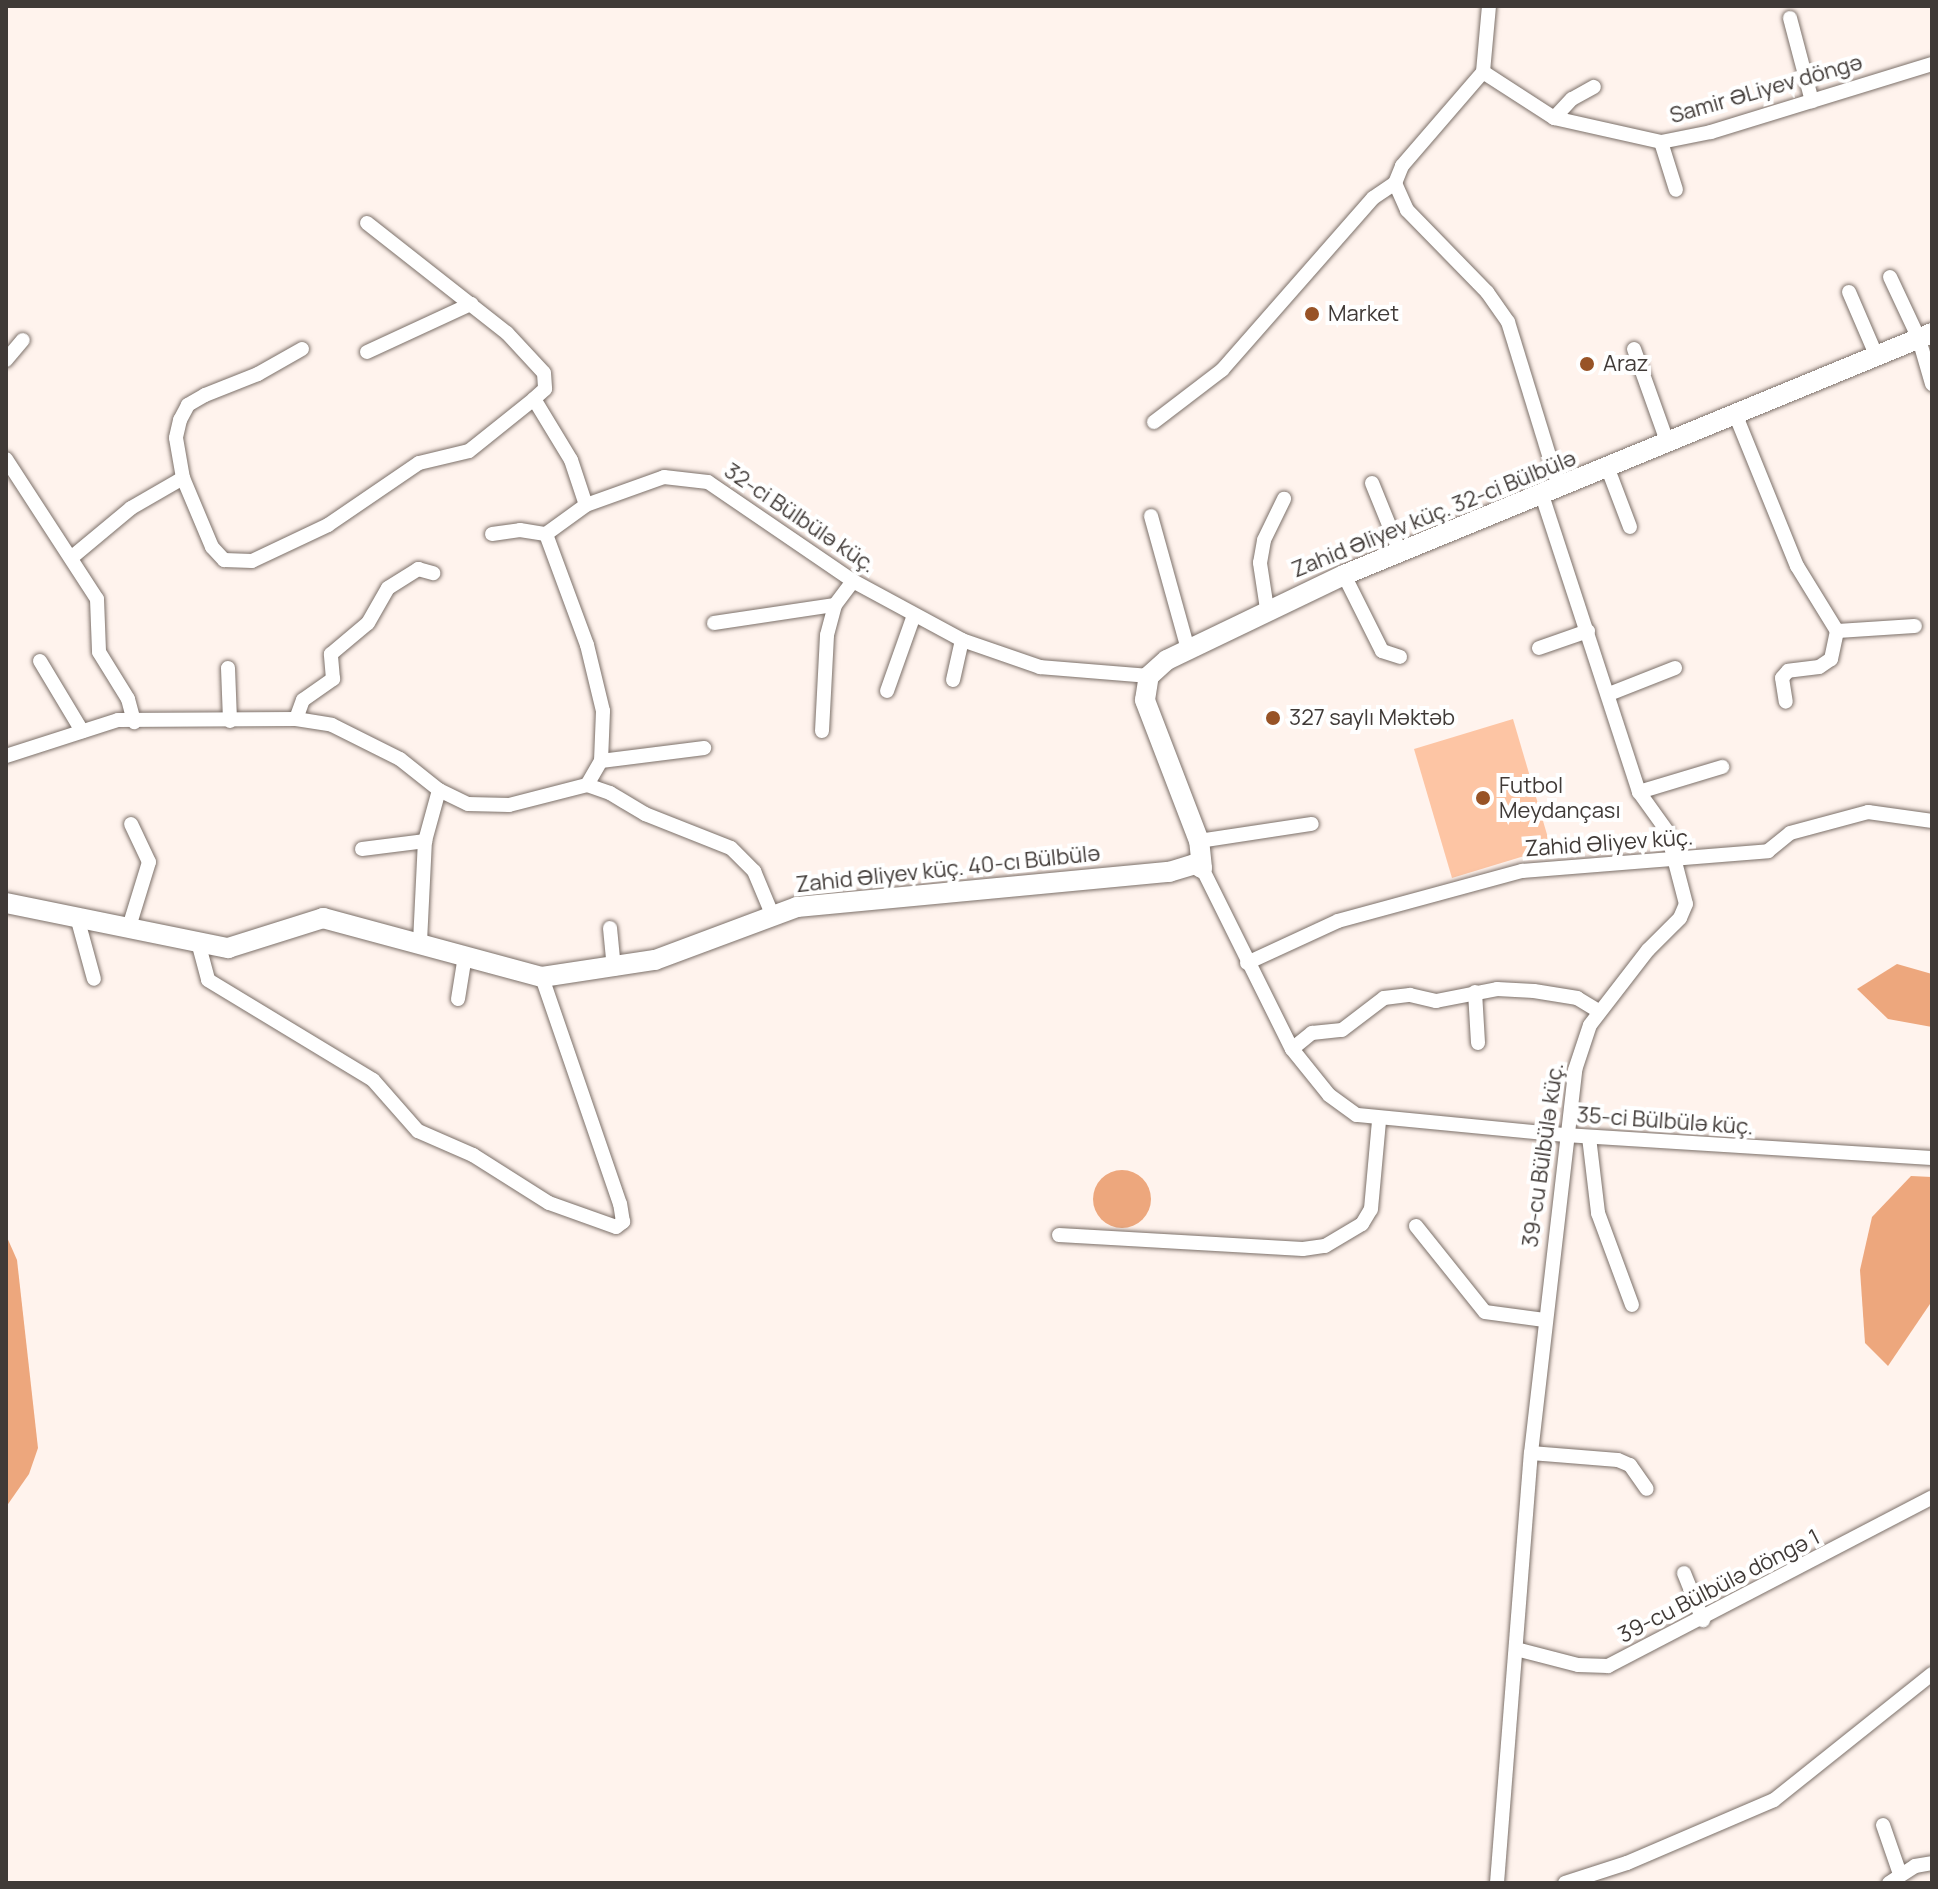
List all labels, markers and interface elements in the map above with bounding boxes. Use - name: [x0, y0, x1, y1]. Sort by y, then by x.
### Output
- street label: Samir ƏLiyev döngə: [1667, 49, 1865, 129]
- place label: Market: [1328, 301, 1399, 327]
- marker: Market: [1303, 305, 1321, 323]
- place label: Araz: [1603, 351, 1648, 377]
- marker: Araz: [1578, 355, 1596, 373]
- street label: Zahid Əliyev küç. 32-ci Bülbülə: [1288, 445, 1580, 583]
- street label: 32-ci Bülbülə küç.: [719, 458, 881, 578]
- place label: 327 saylı Məktəb: [1289, 705, 1455, 731]
- marker: 327 saylı Məktəb: [1264, 709, 1282, 727]
- place label: Futbol Meydançası: [1499, 772, 1621, 824]
- marker: Futbol Meydançası: [1474, 789, 1492, 807]
- street label: Zahid Əliyev küç.: [1524, 824, 1694, 862]
- street label: Zahid Əliyev küç. 40-cı Bülbülə: [795, 840, 1101, 898]
- street label: 39-cu Bülbülə küç.: [1517, 1061, 1569, 1249]
- street label: 35-ci Bülbülə küç.: [1576, 1102, 1754, 1140]
- street label: 39-cu Bülbülə döngə 1: [1614, 1524, 1824, 1648]

